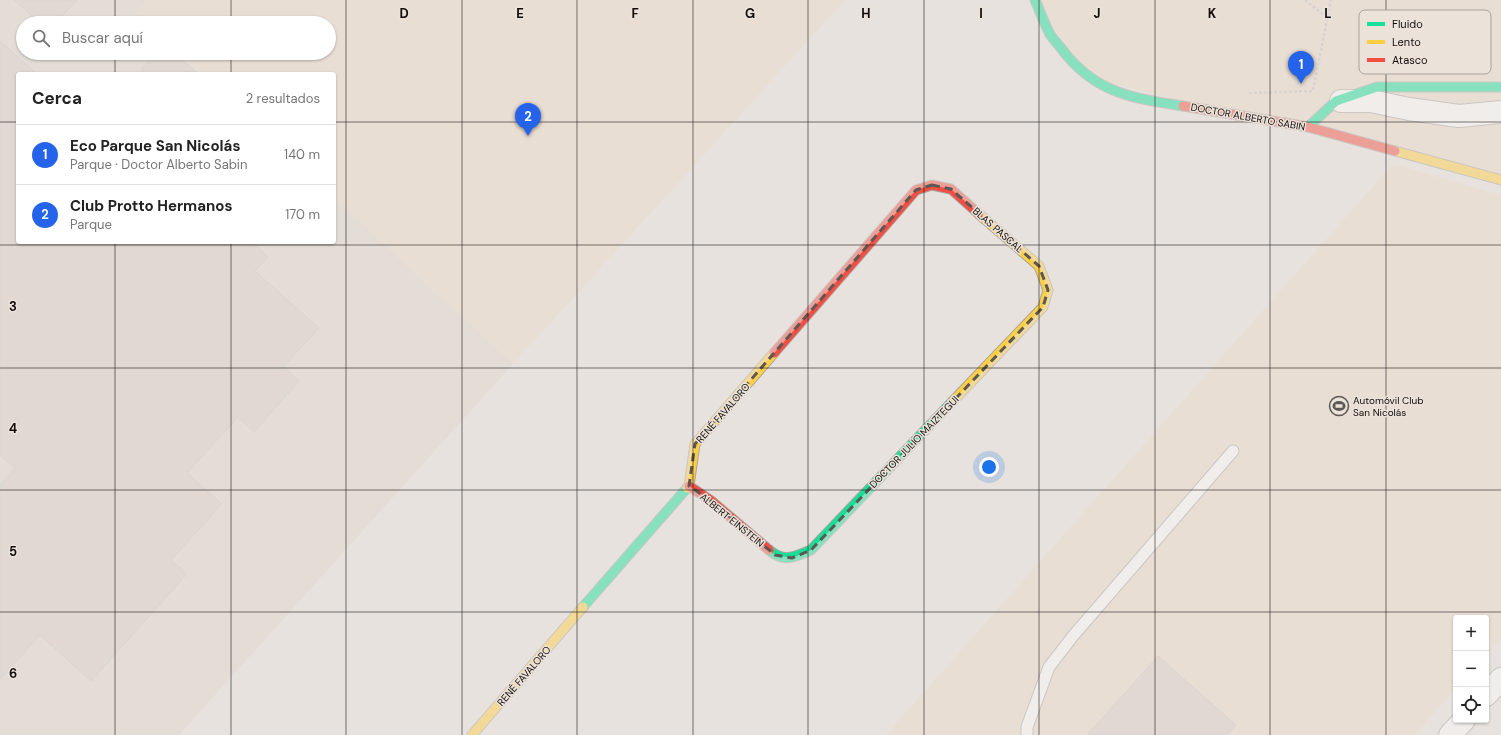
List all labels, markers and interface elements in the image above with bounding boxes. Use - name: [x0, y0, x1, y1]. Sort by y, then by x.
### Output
- text: D: [399, 5, 409, 22]
- text: E: [516, 5, 524, 22]
- text: F: [631, 5, 639, 22]
- text: G: [745, 5, 755, 22]
- text: H: [861, 5, 871, 22]
- text: I: [979, 5, 983, 22]
- text: J: [1093, 5, 1101, 22]
- text: K: [1208, 5, 1217, 22]
- text: L: [1324, 5, 1332, 22]
- legend: [1359, 10, 1491, 74]
- search box: [16, 16, 336, 60]
- text: Fluido: [1392, 17, 1423, 31]
- icon: search: [30, 27, 52, 49]
- text: Buscar aquí: [62, 28, 143, 48]
- text: Lento: [1392, 35, 1421, 49]
- pin: 1: [1288, 51, 1314, 84]
- text: Atasco: [1392, 53, 1427, 67]
- text: Cerca: [32, 87, 82, 109]
- text: 2 resultados: [246, 90, 320, 107]
- street label: DOCTOR ALBERTO SABIN: [1190, 101, 1306, 133]
- pin: 2: [515, 103, 541, 136]
- text: Eco Parque San Nicolás: [70, 136, 240, 156]
- text: 1: [43, 146, 47, 163]
- text: 140 m: [284, 146, 320, 163]
- text: Parque · Doctor Alberto Sabin: [70, 156, 247, 173]
- text: Club Protto Hermanos: [70, 196, 232, 216]
- street label: BLAS PASCAL: [970, 205, 1026, 255]
- text: 2: [41, 206, 49, 223]
- text: 170 m: [285, 206, 320, 223]
- text: Parque: [70, 216, 112, 233]
- text: 3: [9, 298, 17, 315]
- street label: RENÉ FAVALORO: [693, 380, 753, 446]
- street label: DOCTOR JULIO MAIZTEGUI: [866, 393, 962, 491]
- place label: Automóvil Club San Nicolás: [1353, 394, 1424, 419]
- sports icon: Automóvil Club San Nicolás: [1328, 395, 1350, 417]
- text: 4: [9, 420, 17, 437]
- your location: [979, 457, 999, 477]
- street label: ALBERT EINSTEIN: [697, 490, 767, 550]
- text: 5: [9, 543, 17, 560]
- map controls: [1453, 615, 1489, 723]
- button: +: [1453, 615, 1489, 651]
- street label: RENÉ FAVALORO: [494, 643, 554, 709]
- button: −: [1453, 651, 1489, 687]
- text: 6: [9, 665, 17, 682]
- button: locate: [1453, 687, 1489, 723]

